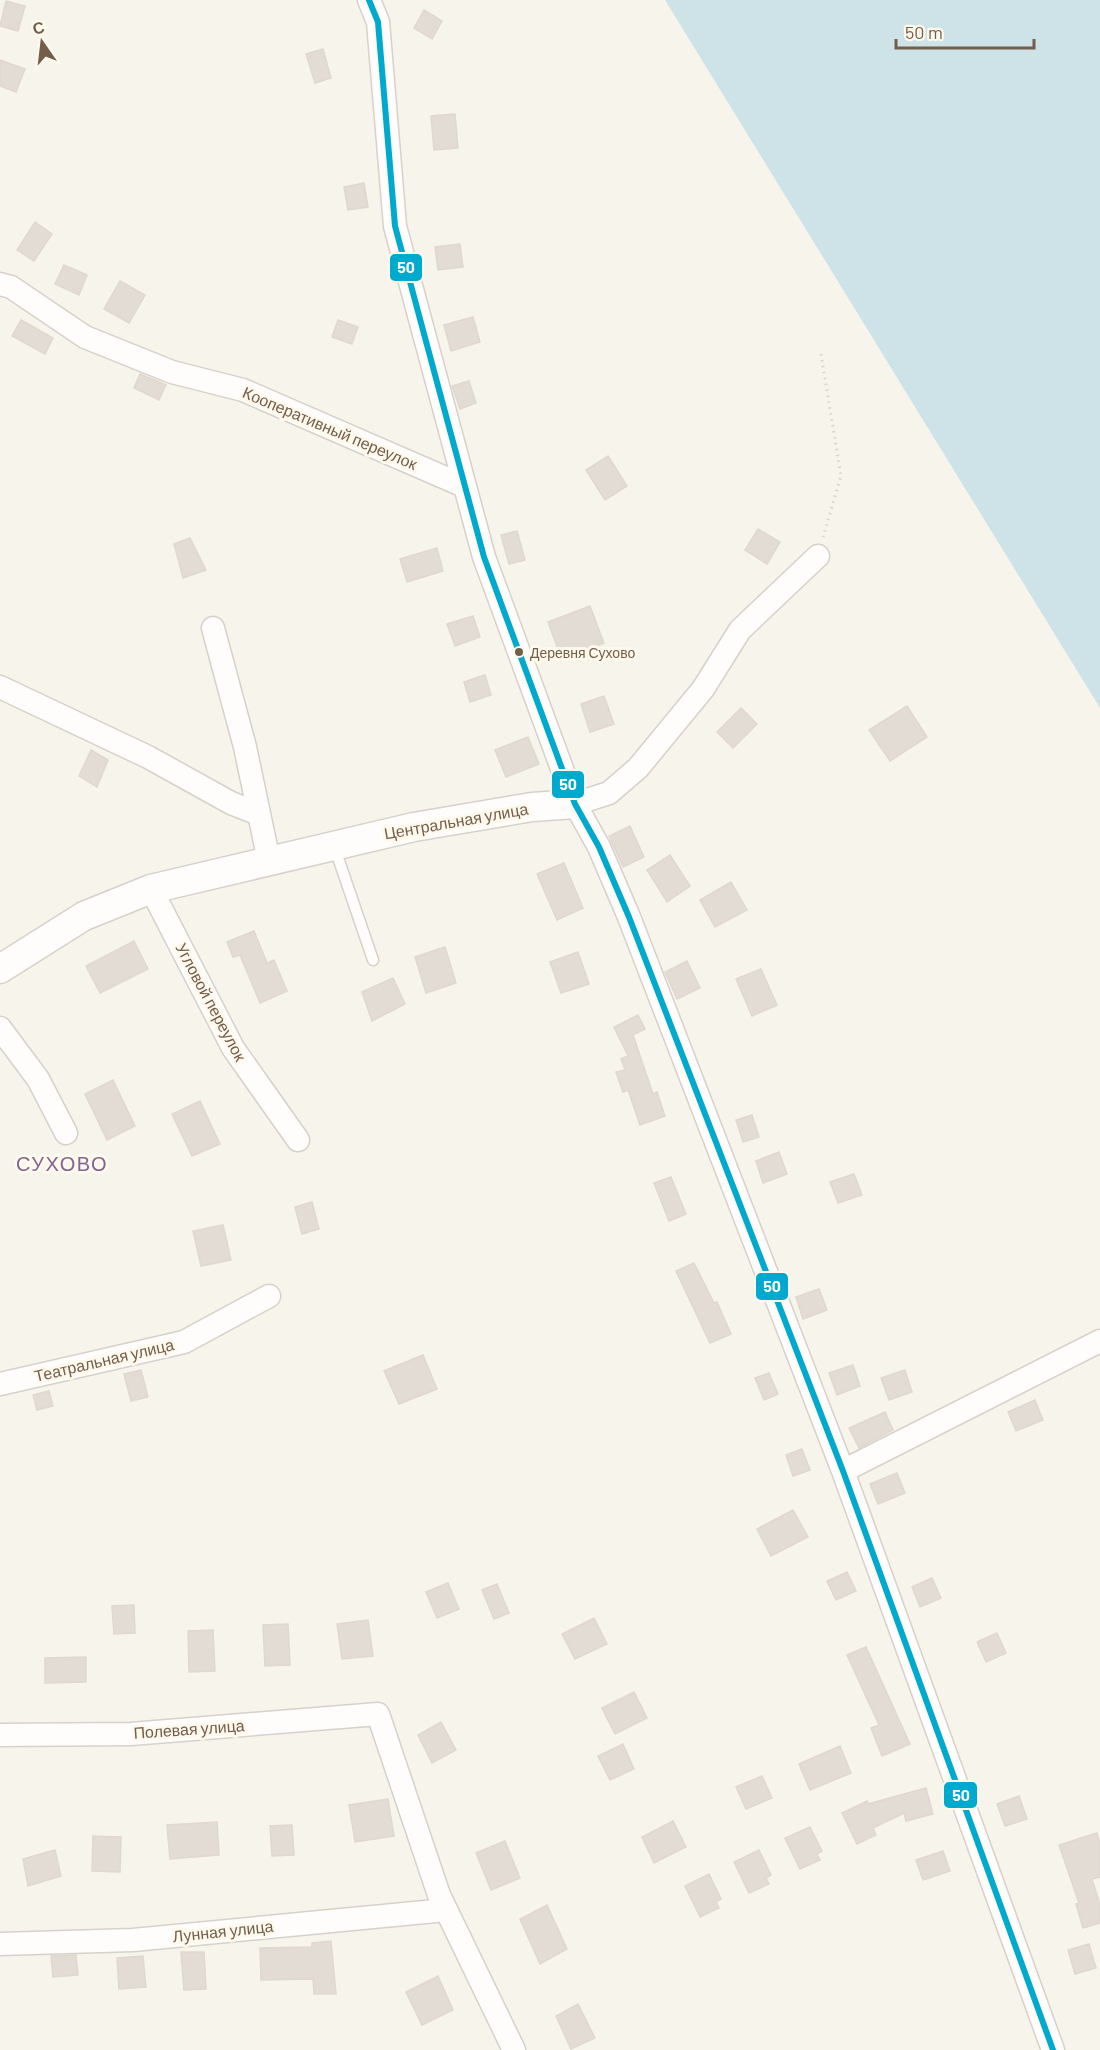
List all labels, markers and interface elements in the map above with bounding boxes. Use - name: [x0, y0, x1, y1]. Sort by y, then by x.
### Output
- north arrow: [12, 12, 72, 72]
- scale bar: [896, 12, 1034, 50]
- text: С: [30, 16, 47, 38]
- text: 50 m: [905, 21, 943, 43]
- line badge: 50: [389, 253, 423, 282]
- text: 50: [397, 257, 415, 276]
- street label: Кооперативный переулок: [240, 382, 421, 473]
- place label: Деревня Сухово: [530, 644, 635, 661]
- marker: Деревня Сухово: [513, 646, 525, 658]
- line badge: 50: [551, 770, 585, 799]
- text: 50: [559, 774, 577, 793]
- street label: Центральная улица: [382, 798, 530, 843]
- street label: Угловой переулок: [172, 939, 251, 1065]
- district label: СУХОВО: [16, 1151, 108, 1175]
- line badge: 50: [755, 1272, 789, 1301]
- text: 50: [763, 1276, 781, 1295]
- street label: Театральная улица: [32, 1334, 176, 1385]
- street label: Полевая улица: [133, 1715, 245, 1742]
- line badge: 50: [943, 1781, 978, 1809]
- text: 50: [952, 1785, 970, 1804]
- street label: Лунная улица: [172, 1916, 274, 1945]

